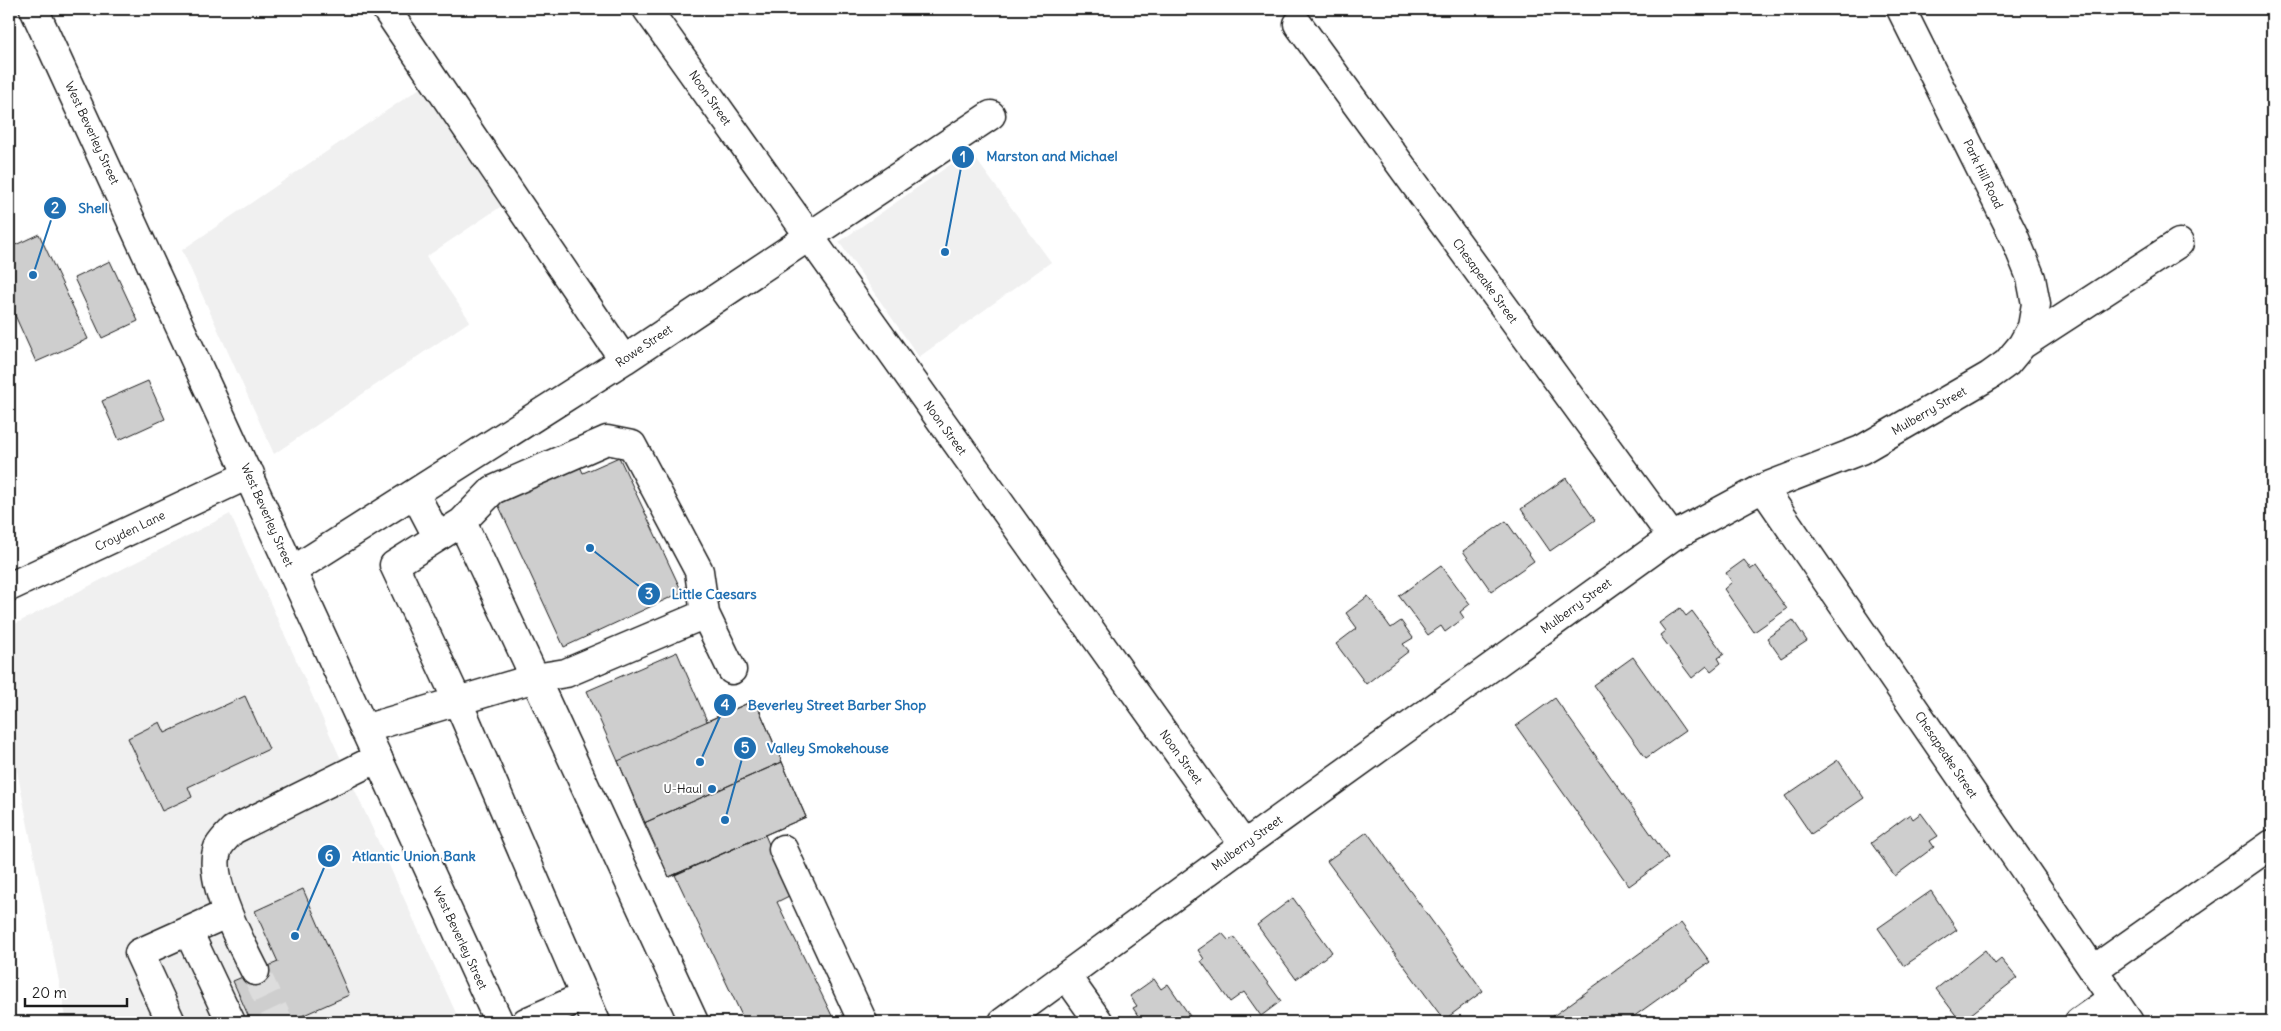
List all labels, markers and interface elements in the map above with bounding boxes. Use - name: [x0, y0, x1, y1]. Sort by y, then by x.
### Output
- street label: Noon Street: [686, 67, 735, 128]
- street label: West Beverley Street: [62, 79, 123, 187]
- street label: Park Hill Road: [1960, 137, 2007, 211]
- callout: Marston and Michael: [951, 142, 1127, 171]
- text: 1: [960, 147, 966, 166]
- text: Marston and Michael: [986, 147, 1118, 165]
- callout: Shell: [43, 193, 117, 222]
- text: 2: [51, 198, 59, 217]
- text: Shell: [78, 199, 108, 217]
- street label: Chesapeake Street: [1450, 235, 1521, 326]
- street label: Rowe Street: [613, 321, 675, 370]
- street label: Mulberry Street: [1889, 383, 1969, 438]
- street label: Noon Street: [921, 398, 970, 458]
- street label: West Beverley Street: [238, 461, 297, 569]
- street label: Croyden Lane: [92, 507, 167, 554]
- street label: Mulberry Street: [1537, 575, 1614, 636]
- callout: Little Caesars: [636, 579, 766, 608]
- text: 3: [645, 584, 653, 603]
- text: Little Caesars: [671, 585, 757, 603]
- callout: Beverley Street Barber Shop: [713, 690, 936, 719]
- text: 4: [721, 695, 730, 714]
- text: Beverley Street Barber Shop: [748, 696, 926, 714]
- street label: Chesapeake Street: [1912, 709, 1981, 801]
- street label: Noon Street: [1157, 727, 1206, 787]
- callout: Valley Smokehouse: [732, 733, 899, 762]
- text: 5: [741, 738, 750, 757]
- text: Valley Smokehouse: [767, 739, 889, 757]
- place label: U-Haul: [664, 781, 702, 796]
- marker: U-Haul: [706, 783, 718, 795]
- street label: Mulberry Street: [1208, 812, 1285, 873]
- callout: Atlantic Union Bank: [317, 841, 485, 870]
- text: 6: [325, 846, 334, 865]
- text: Atlantic Union Bank: [352, 847, 476, 865]
- street label: West Beverley Street: [430, 884, 491, 992]
- scale bar: [25, 976, 128, 1008]
- text: 20 m: [32, 983, 67, 1002]

